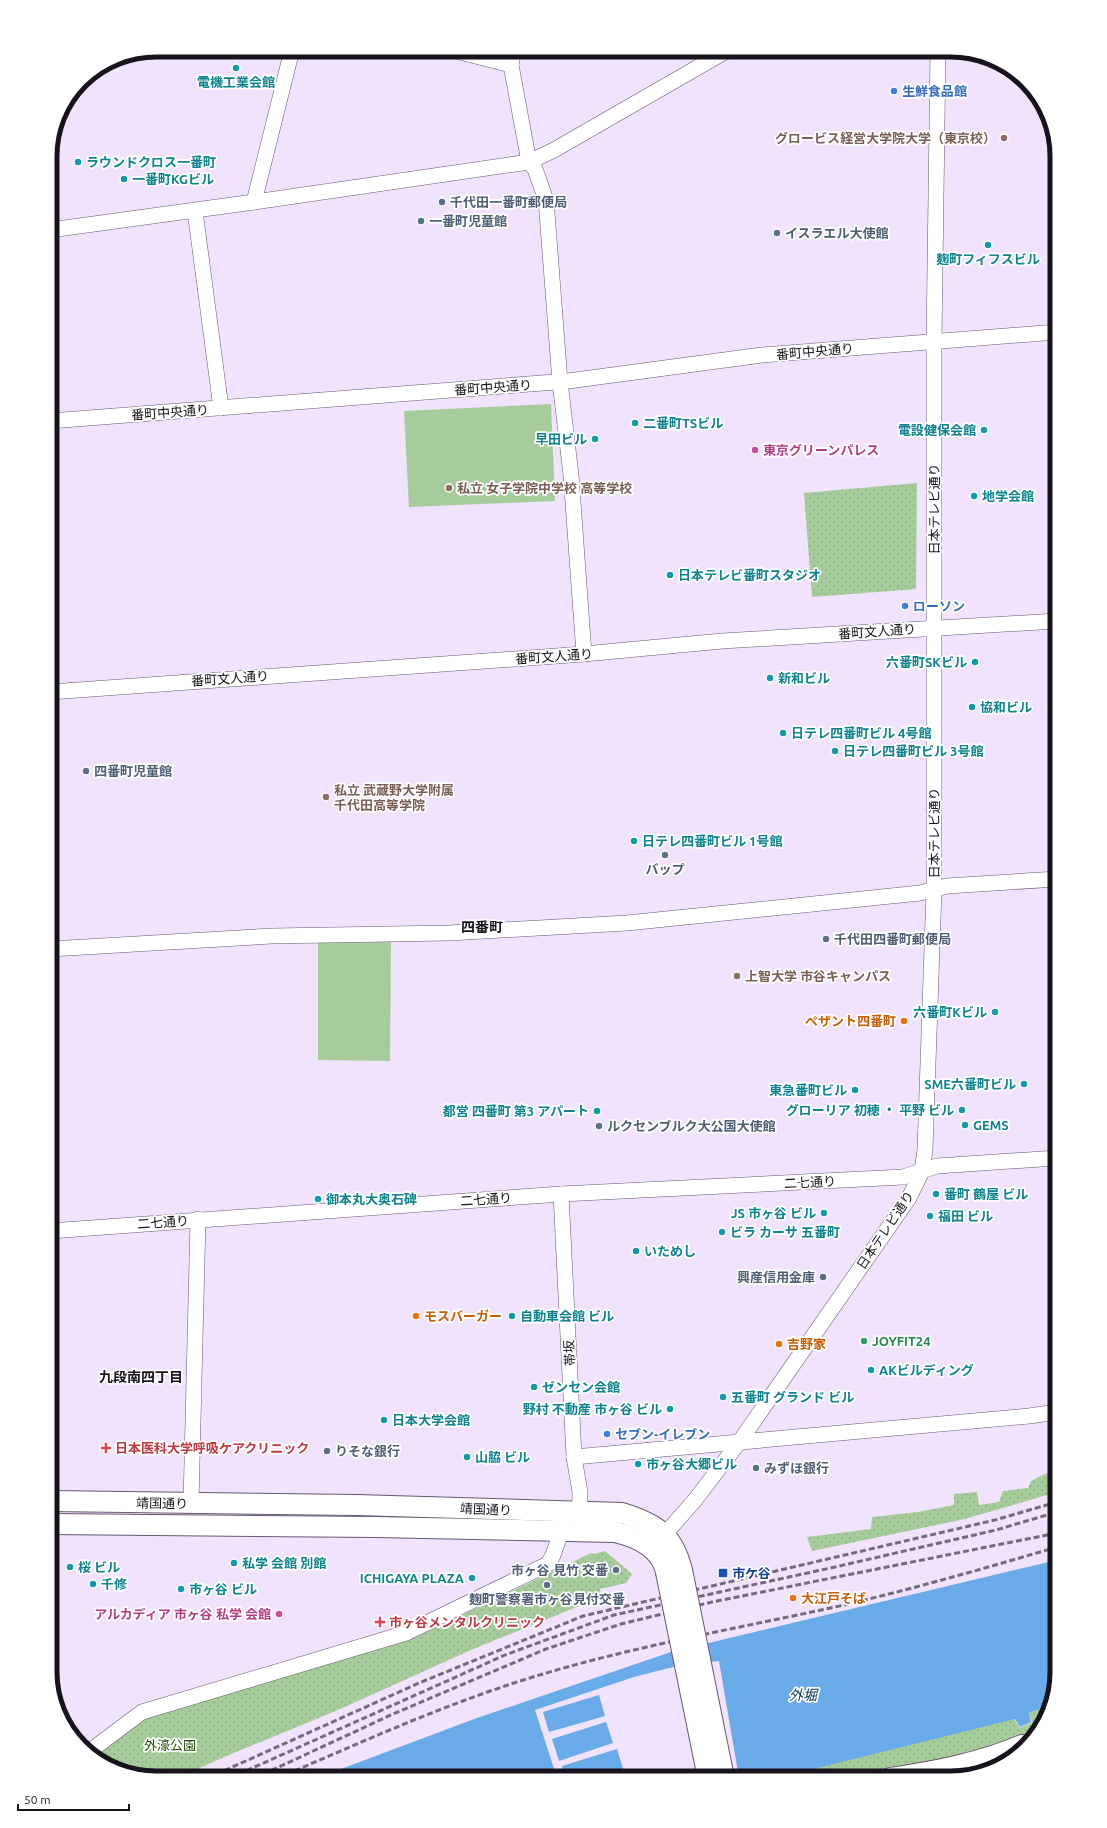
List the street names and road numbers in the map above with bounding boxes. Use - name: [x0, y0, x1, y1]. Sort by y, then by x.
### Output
- street label: 番町中央通り: [776, 341, 854, 361]
- street label: 番町中央通り: [454, 377, 532, 397]
- street label: 番町中央通り: [131, 402, 209, 422]
- street label: 日本テレビ通り: [927, 463, 941, 555]
- street label: 番町文人通り: [838, 621, 916, 641]
- street label: 番町文人通り: [515, 646, 593, 666]
- street label: 番町文人通り: [191, 668, 269, 688]
- street label: 日本テレビ通り: [927, 787, 941, 879]
- street label: 二七通り: [784, 1174, 836, 1190]
- street label: 日本テレビ通り: [854, 1188, 916, 1272]
- street label: 二七通り: [460, 1190, 512, 1208]
- street label: 二七通り: [137, 1213, 189, 1231]
- street label: 帯坂: [561, 1340, 577, 1366]
- street label: 靖国通り: [136, 1496, 188, 1510]
- street label: 靖国通り: [460, 1501, 512, 1517]

